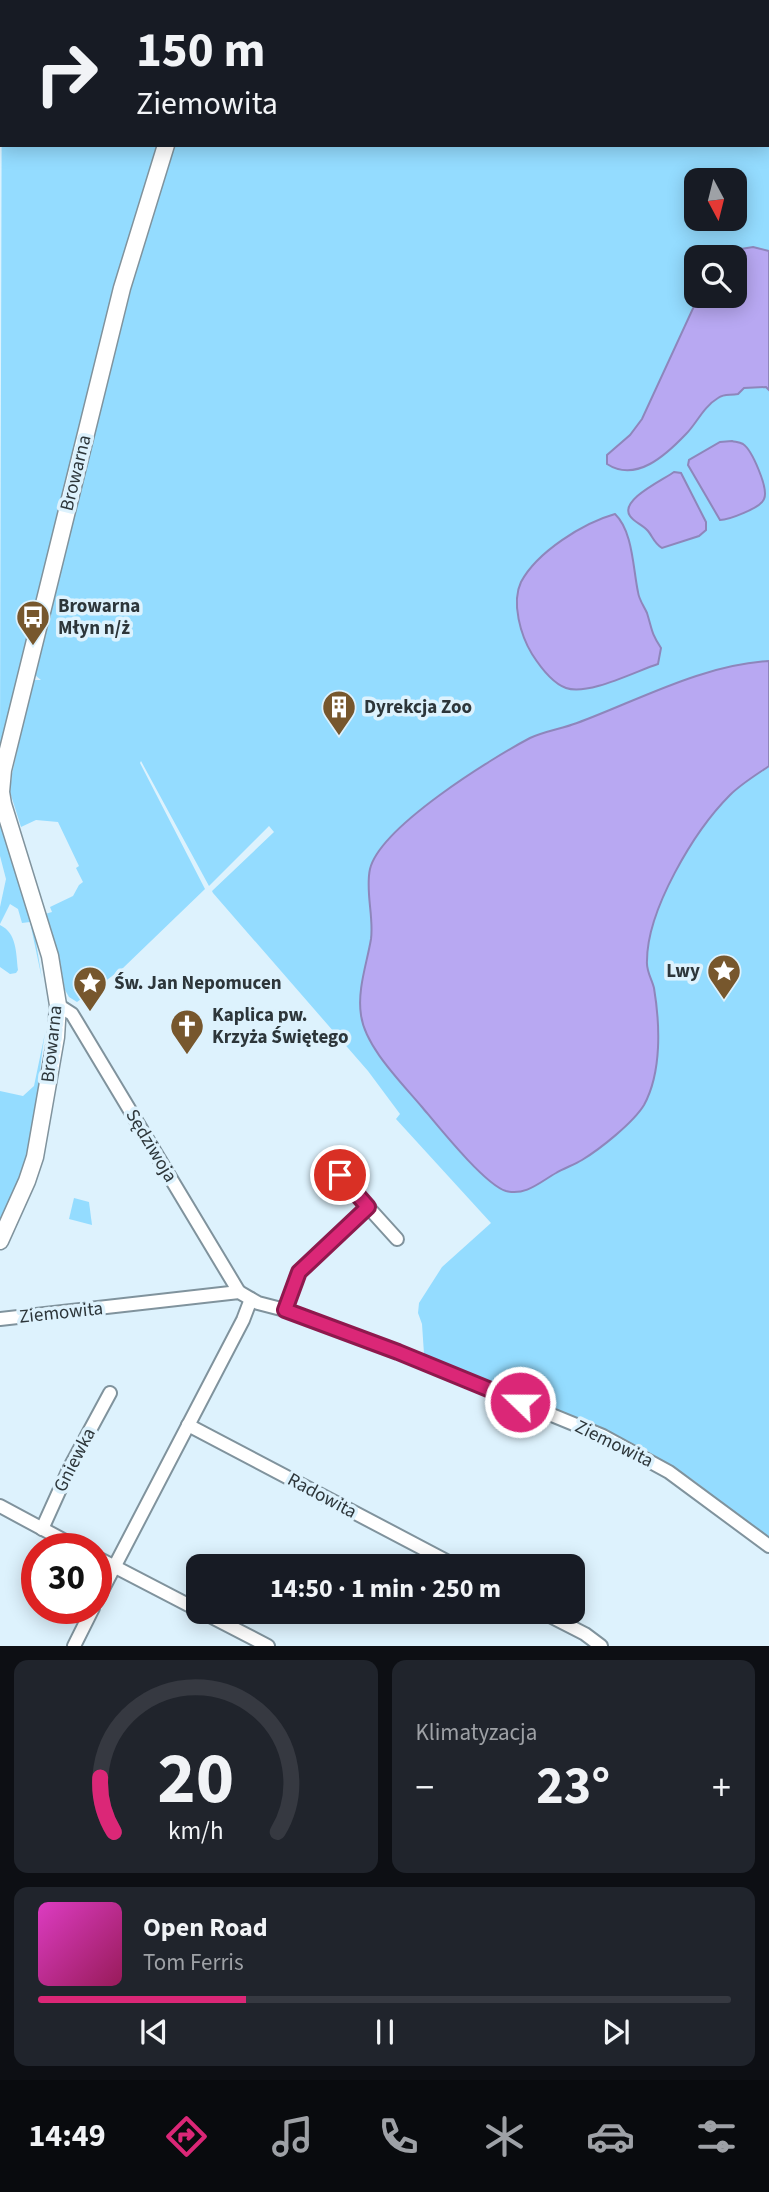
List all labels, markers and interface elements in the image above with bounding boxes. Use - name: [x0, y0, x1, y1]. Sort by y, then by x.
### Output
- text: 150 m: [136, 16, 265, 86]
- icon: right: [21, 28, 112, 119]
- text: Ziemowita: [136, 81, 278, 127]
- north arrow: [684, 168, 747, 231]
- map controls: [684, 168, 747, 308]
- button: search: [684, 245, 747, 308]
- street label: Browarna: [54, 432, 98, 514]
- place label: Browarna Młyn n/ż: [58, 593, 140, 642]
- bus stop icon: Browarna Młyn n/ż: [14, 598, 52, 647]
- building icon: Dyrekcja Zoo: [320, 688, 358, 737]
- place label: Dyrekcja Zoo: [364, 694, 472, 721]
- place icon: Lwy: [705, 952, 743, 1001]
- place label: Lwy: [666, 958, 700, 985]
- place icon: Św. Jan Nepomucen: [71, 964, 109, 1013]
- place label: Św. Jan Nepomucen: [114, 970, 282, 997]
- place label: Kaplica pw. Krzyża Świętego: [212, 1002, 348, 1051]
- street label: Browarna: [35, 1004, 69, 1084]
- church icon: Kaplica pw. Krzyża Świętego: [168, 1007, 206, 1056]
- street label: Sędziwoja: [119, 1104, 183, 1188]
- pin: [310, 1145, 370, 1205]
- icon: arrive: [321, 1156, 359, 1194]
- street label: Ziemowita: [18, 1295, 104, 1331]
- position arrow: [483, 1365, 557, 1439]
- street label: Ziemowita: [570, 1413, 658, 1475]
- street label: Gniewka: [47, 1423, 103, 1497]
- street label: Radowita: [283, 1466, 361, 1526]
- speed limit sign: 30: [21, 1533, 112, 1624]
- text: 14:50 · 1 min · 250 m: [270, 1570, 501, 1607]
- text: Klimatyzacja: [416, 1716, 537, 1749]
- text: 20: [157, 1728, 234, 1832]
- text: 23°: [536, 1750, 610, 1824]
- text: −: [416, 1761, 434, 1815]
- text: +: [712, 1761, 731, 1815]
- text: km/h: [168, 1813, 224, 1849]
- text: Open Road: [143, 1909, 268, 1946]
- text: Tom Ferris: [143, 1946, 244, 1979]
- icon: previous: [135, 2013, 173, 2051]
- icon: pause: [366, 2013, 404, 2051]
- icon: next: [597, 2013, 635, 2051]
- icon: directions: [162, 2112, 211, 2161]
- icon: music: [268, 2112, 317, 2161]
- icon: phone: [374, 2112, 423, 2161]
- icon: climate: [480, 2112, 529, 2161]
- icon: car: [586, 2112, 635, 2161]
- icon: filters: [692, 2112, 741, 2161]
- text: 14:49: [28, 2113, 106, 2159]

